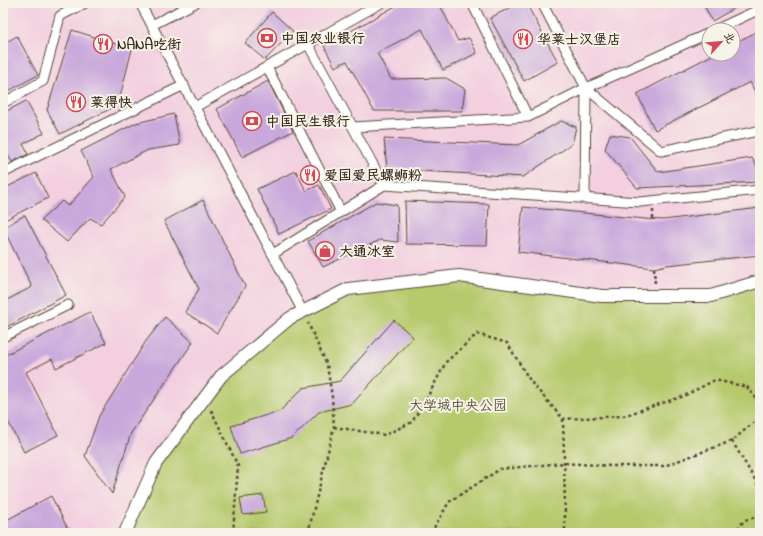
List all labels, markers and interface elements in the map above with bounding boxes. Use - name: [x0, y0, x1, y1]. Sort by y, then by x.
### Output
- north arrow: [701, 22, 741, 62]
- bank icon: 中国农业银行: [256, 27, 278, 49]
- restaurant icon: 华莱士汉堡店: [512, 28, 534, 50]
- place label: 中国农业银行: [281, 29, 365, 50]
- text: 北: [719, 29, 739, 46]
- place label: 华莱士汉堡店: [537, 30, 621, 51]
- restaurant icon: NANA吃街: [92, 33, 114, 55]
- place label: NANA吃街: [117, 35, 181, 56]
- restaurant icon: 莱得快: [65, 91, 87, 113]
- place label: 莱得快: [90, 93, 133, 114]
- bank icon: 中国民生银行: [241, 110, 263, 132]
- place label: 中国民生银行: [266, 112, 350, 133]
- restaurant icon: 爱国爱民螺蛳粉: [299, 164, 321, 186]
- place label: 爱国爱民螺蛳粉: [324, 166, 422, 187]
- shop icon: 大通冰室: [314, 240, 336, 262]
- place label: 大通冰室: [339, 242, 395, 263]
- park label: 大学城中央公园: [409, 396, 507, 417]

